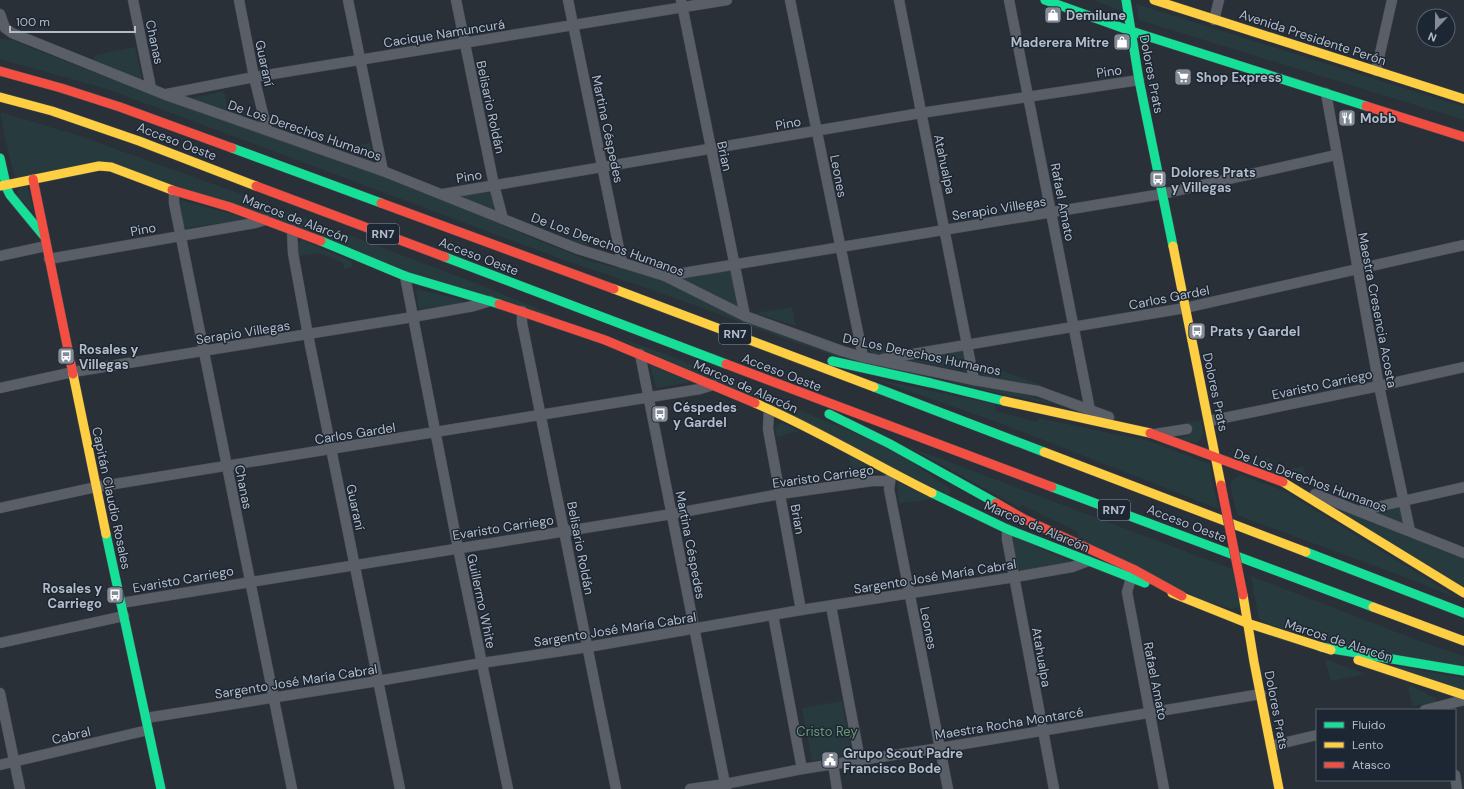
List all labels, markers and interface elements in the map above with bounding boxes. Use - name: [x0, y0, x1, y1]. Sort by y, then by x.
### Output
- shop icon: Demilune: [1043, 5, 1063, 25]
- street label: Avenida Presidente Perón: [1237, 6, 1388, 69]
- place label: Demilune: [1066, 7, 1126, 24]
- scale bar: [10, 8, 135, 34]
- north arrow: [1416, 8, 1456, 48]
- text: 100 m: [16, 14, 50, 30]
- street label: Cacique Namuncurá: [382, 15, 506, 51]
- street label: Chanas: [142, 18, 167, 66]
- text: N: [1426, 29, 1439, 45]
- shop icon: Maderera Mitre: [1112, 32, 1132, 52]
- street label: Dolores Prats: [1136, 33, 1167, 115]
- place label: Maderera Mitre: [1011, 34, 1109, 51]
- street label: Guaraní: [251, 39, 278, 88]
- street label: Belisario Roldán: [472, 59, 509, 155]
- street label: Pino: [1095, 61, 1123, 82]
- supermarket icon: Shop Express: [1173, 67, 1193, 87]
- place label: Shop Express: [1196, 69, 1282, 86]
- street label: Martina Céspedes: [588, 74, 627, 185]
- street label: De Los Derechos Humanos: [226, 96, 384, 165]
- restaurant icon: Mobb: [1337, 108, 1357, 128]
- place label: Mobb: [1360, 110, 1396, 127]
- street label: Pino: [774, 113, 803, 134]
- street label: Acceso Oeste: [134, 118, 219, 164]
- street label: Atahualpa: [930, 133, 959, 195]
- street label: Brian: [713, 140, 736, 173]
- street label: Leones: [826, 153, 851, 199]
- street label: Rafael Amato: [1047, 162, 1078, 243]
- place label: Dolores Prats y Villegas: [1171, 164, 1256, 196]
- street label: Pino: [455, 166, 483, 187]
- bus stop icon: Dolores Prats y Villegas: [1148, 169, 1168, 189]
- street label: Marcos de Alarcón: [240, 190, 351, 247]
- street label: Serapio Villegas: [951, 193, 1047, 224]
- street label: De Los Derechos Humanos: [529, 209, 687, 280]
- street label: Pino: [129, 219, 158, 240]
- road number: RN7: [367, 224, 399, 244]
- street label: Maestra Cresencia Acosta: [1354, 231, 1401, 389]
- street label: Acceso Oeste: [436, 233, 521, 279]
- street label: Carlos Gardel: [1127, 281, 1211, 314]
- street label: Serapio Villegas: [195, 317, 291, 348]
- bus stop icon: Prats y Gardel: [1187, 321, 1207, 341]
- place label: Prats y Gardel: [1210, 323, 1300, 340]
- road number: RN7: [719, 324, 751, 344]
- street label: De Los Derechos Humanos: [841, 329, 1003, 380]
- place label: Rosales y Villegas: [79, 341, 139, 373]
- bus stop icon: Rosales y Villegas: [56, 346, 76, 366]
- street label: Acceso Oeste: [739, 349, 824, 395]
- street label: Dolores Prats: [1199, 351, 1232, 433]
- street label: Marcos de Alarcón: [691, 356, 801, 417]
- street label: Evaristo Carriego: [1270, 365, 1374, 403]
- place label: Céspedes y Gardel: [673, 399, 737, 431]
- bus stop icon: Céspedes y Gardel: [650, 404, 670, 424]
- street label: Carlos Gardel: [313, 419, 397, 448]
- street label: Capitán Claudio Rosales: [88, 425, 135, 571]
- street label: De Los Derechos Humanos: [1232, 445, 1390, 516]
- street label: Evaristo Carriego: [771, 461, 875, 492]
- street label: Chanas: [231, 463, 256, 511]
- street label: Guaraní: [342, 483, 369, 532]
- street label: Martina Céspedes: [672, 490, 709, 601]
- street label: Marcos de Alarcón: [982, 497, 1092, 556]
- street label: Belisario Roldán: [563, 500, 598, 596]
- road number: RN7: [1098, 500, 1130, 520]
- street label: Acceso Oeste: [1144, 500, 1229, 546]
- street label: Brian: [787, 503, 809, 535]
- street label: Evaristo Carriego: [451, 511, 555, 544]
- street label: Guillermo White: [463, 552, 500, 650]
- street label: Sargento José María Cabral: [853, 555, 1018, 598]
- street label: Evaristo Carriego: [131, 562, 235, 597]
- place label: Rosales y Carriego: [43, 580, 102, 612]
- bus stop icon: Rosales y Carriego: [105, 585, 125, 605]
- street label: Leones: [916, 605, 941, 651]
- street label: Sargento José María Cabral: [533, 608, 698, 651]
- street label: Marcos de Alarcón: [1283, 615, 1395, 666]
- street label: Atahualpa: [1028, 626, 1055, 688]
- street label: Rafael Amato: [1140, 641, 1171, 722]
- street label: Sargento José María Cabral: [214, 660, 379, 703]
- street label: Dolores Prats: [1261, 669, 1292, 751]
- street label: Maestra Rocha Montarcé: [934, 703, 1085, 744]
- legend: [1316, 709, 1456, 781]
- text: Fluido: [1352, 717, 1386, 733]
- street label: Cabral: [50, 723, 92, 748]
- park label: Cristo Rey: [796, 723, 858, 740]
- text: Lento: [1352, 737, 1383, 753]
- place label: Grupo Scout Padre Francisco Bode: [843, 745, 963, 777]
- public building icon: Grupo Scout Padre Francisco Bode: [820, 750, 840, 770]
- text: Atasco: [1352, 757, 1391, 773]

